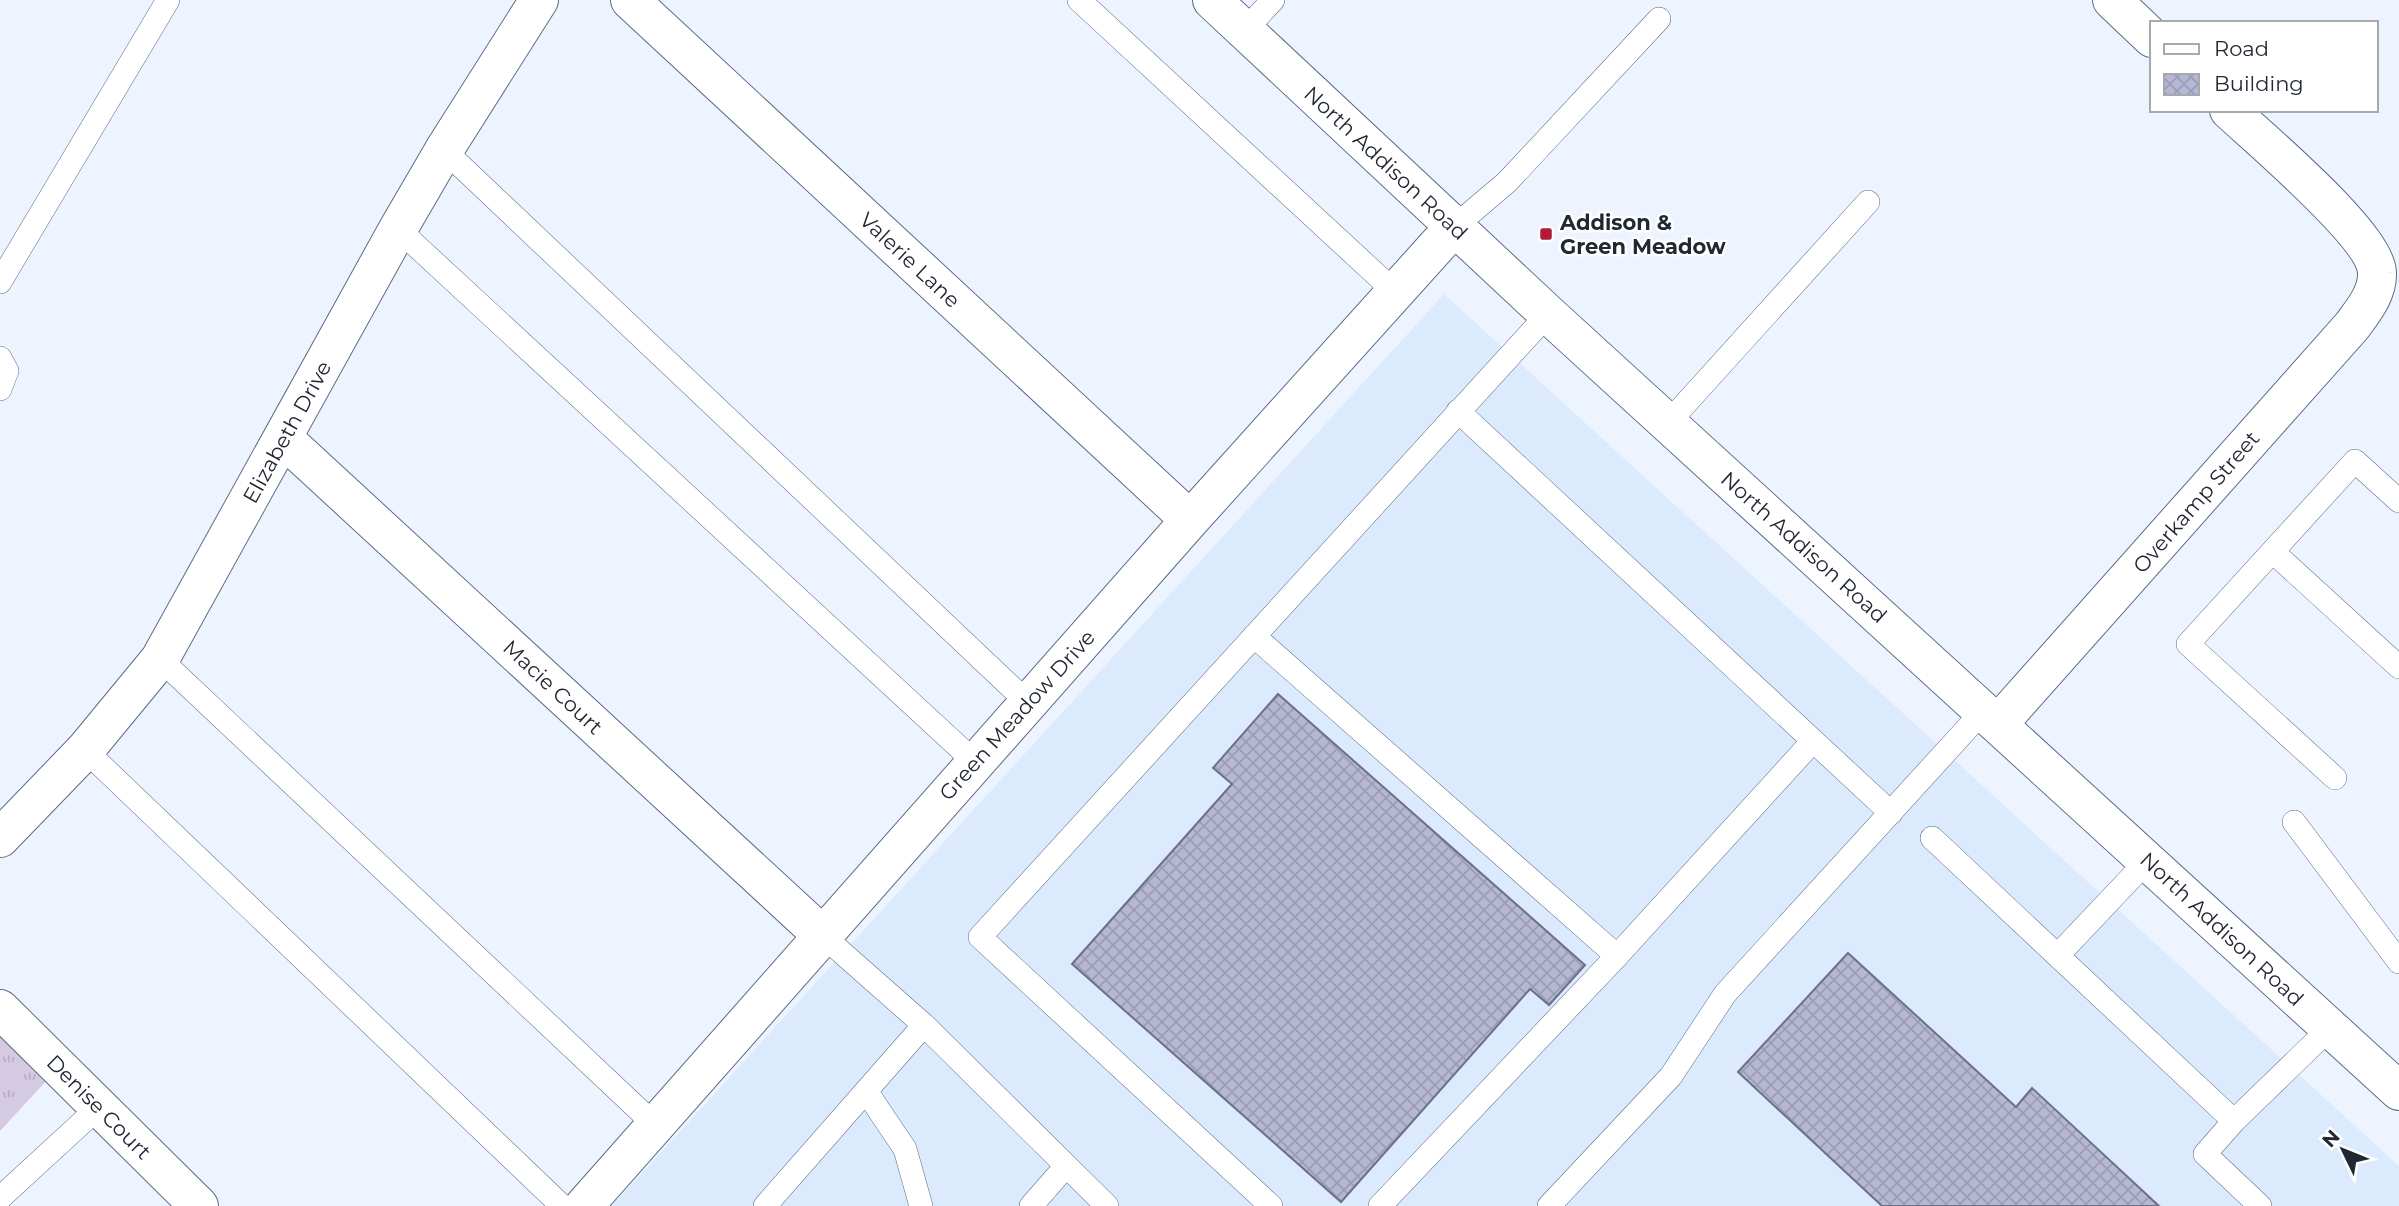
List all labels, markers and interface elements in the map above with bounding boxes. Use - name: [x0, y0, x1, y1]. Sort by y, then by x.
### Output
- legend: [2150, 21, 2378, 112]
- text: Road: [2214, 36, 2269, 61]
- text: Building: [2214, 71, 2304, 96]
- street label: North Addison Road: [1299, 81, 1473, 245]
- street label: Valerie Lane: [855, 207, 965, 313]
- place label: Addison & Green Meadow: [1559, 210, 1726, 259]
- marker: Addison & Green Meadow: [1538, 226, 1554, 242]
- street label: Elizabeth Drive: [238, 357, 336, 507]
- street label: Overkamp Street: [2128, 426, 2264, 578]
- street label: North Addison Road: [1716, 466, 1892, 628]
- street label: Green Meadow Drive: [934, 625, 1100, 805]
- street label: Macie Court: [498, 635, 608, 739]
- street label: North Addison Road: [2135, 847, 2309, 1011]
- street label: Denise Court: [42, 1050, 156, 1164]
- north arrow: [2308, 1115, 2378, 1185]
- text: N: [2317, 1125, 2345, 1152]

